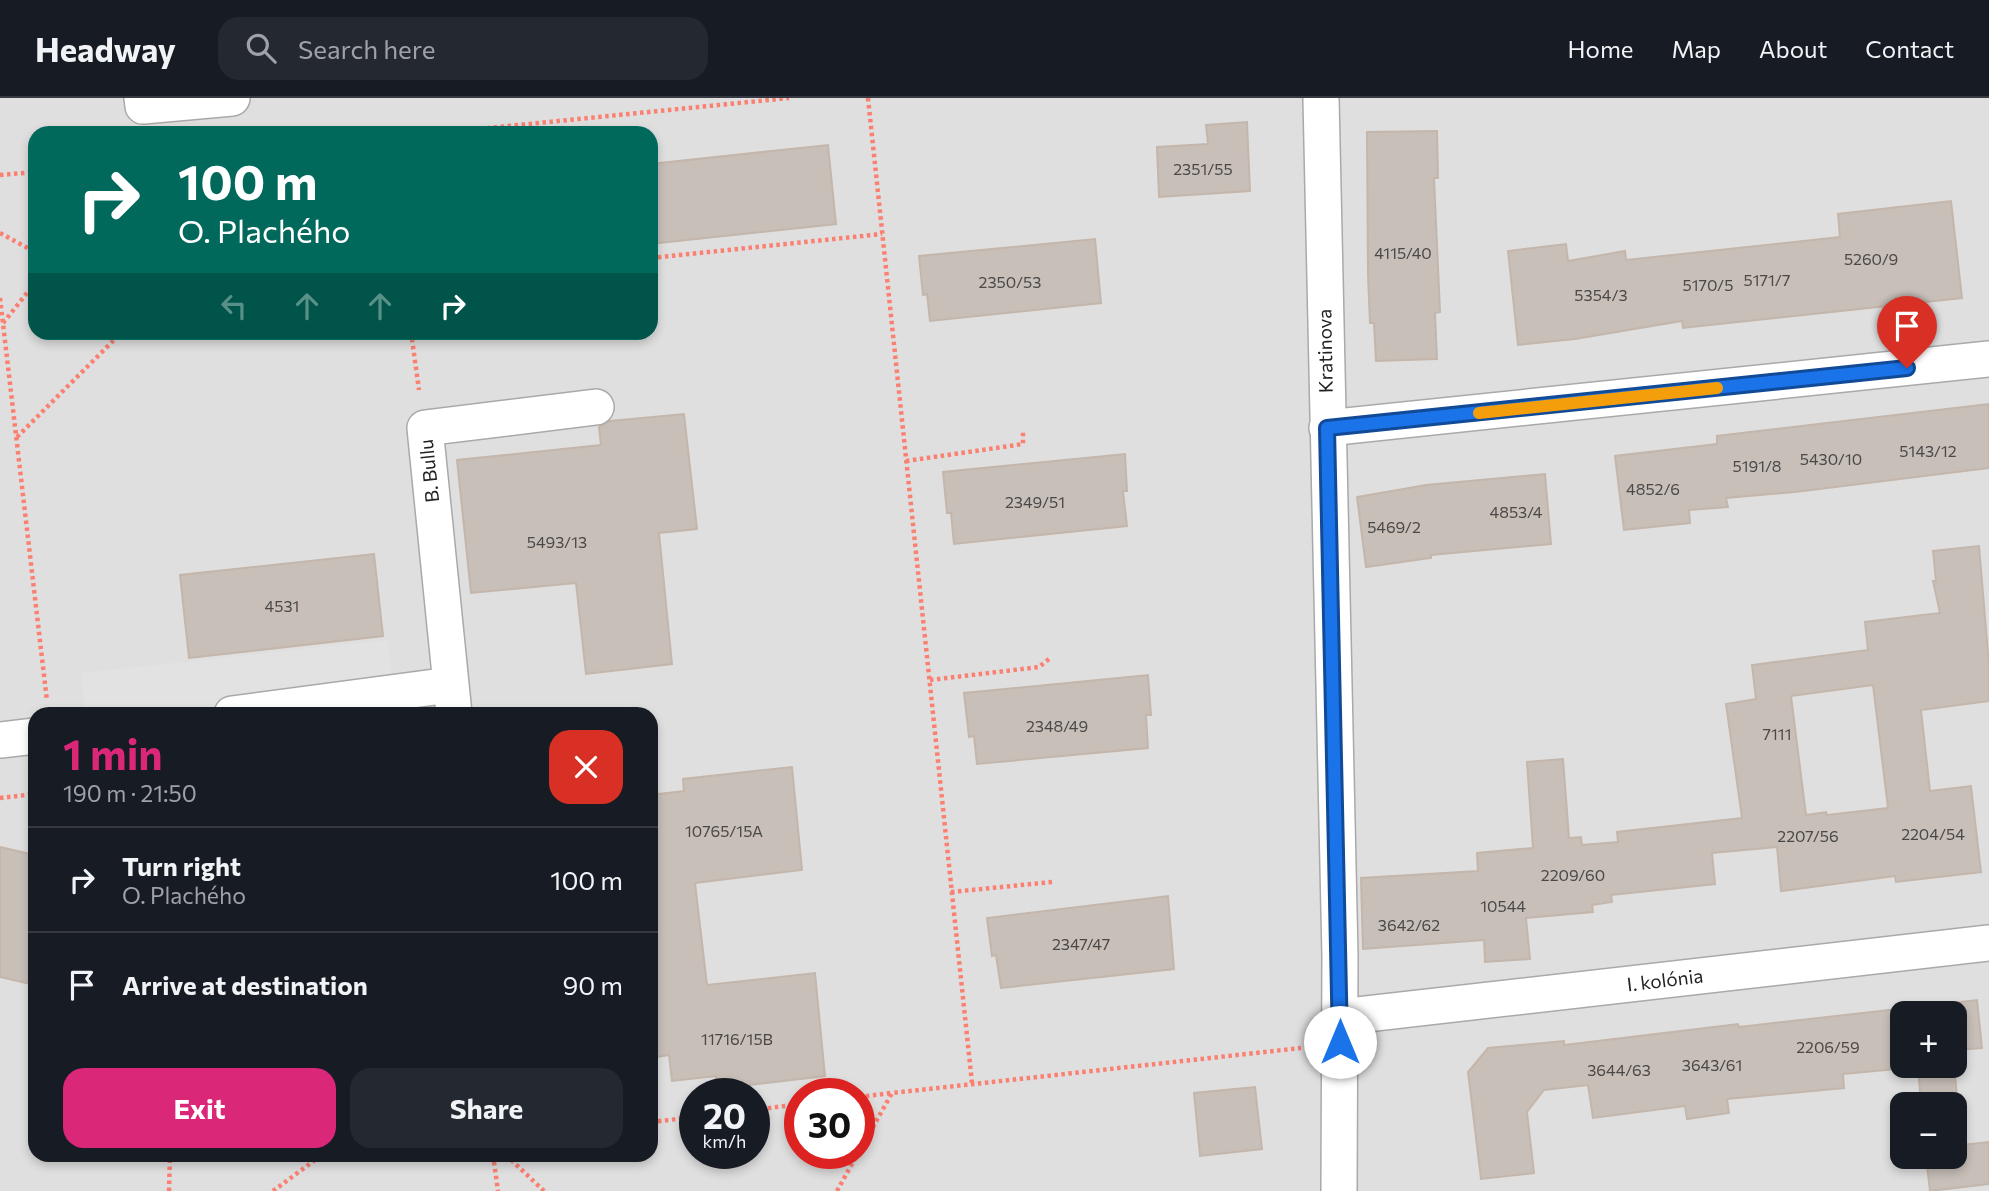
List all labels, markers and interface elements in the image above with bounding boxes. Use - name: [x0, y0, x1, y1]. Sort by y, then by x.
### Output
- search box: [218, 17, 708, 80]
- text: Headway: [35, 28, 176, 69]
- icon: search: [242, 29, 280, 67]
- text: Search here: [298, 33, 436, 64]
- text: Home: [1568, 34, 1634, 63]
- text: Map: [1672, 34, 1721, 63]
- text: About: [1759, 34, 1827, 63]
- text: Contact: [1865, 34, 1954, 63]
- text: 100 m: [178, 150, 317, 210]
- icon: right: [63, 154, 154, 245]
- house number: 2351/55: [1173, 159, 1233, 178]
- text: O. Plachého: [178, 210, 350, 250]
- house number: 4115/40: [1374, 243, 1432, 262]
- house number: 5260/9: [1844, 249, 1898, 268]
- house number: 5171/7: [1744, 270, 1790, 289]
- house number: 2350/53: [979, 272, 1041, 291]
- house number: 5170/5: [1683, 275, 1733, 294]
- house number: 5354/3: [1574, 285, 1628, 304]
- icon: left: [215, 287, 253, 325]
- icon: ahead: [288, 287, 326, 325]
- icon: ahead: [361, 287, 399, 325]
- icon: right: [434, 287, 472, 325]
- pin: [1877, 296, 1937, 368]
- icon: arrive: [1888, 307, 1926, 345]
- street label: Kratinova: [1312, 309, 1337, 393]
- street label: B. Bullu: [414, 438, 443, 504]
- house number: 5143/12: [1899, 441, 1957, 460]
- house number: 5430/10: [1800, 449, 1862, 468]
- house number: 5191/8: [1733, 456, 1781, 475]
- house number: 4852/6: [1626, 479, 1680, 498]
- house number: 2349/51: [1005, 492, 1065, 511]
- house number: 4853/4: [1490, 502, 1543, 521]
- house number: 5469/2: [1367, 517, 1421, 536]
- house number: 5493/13: [527, 532, 587, 551]
- house number: 4531: [265, 596, 299, 615]
- house number: 2348/49: [1026, 716, 1088, 735]
- house number: 7111: [1763, 724, 1791, 743]
- text: 1 min: [63, 727, 163, 779]
- button: close: [549, 730, 623, 804]
- text: 190 m · 21:50: [63, 779, 197, 807]
- house number: 10765/15A: [685, 821, 763, 840]
- house number: 2204/54: [1901, 824, 1965, 843]
- house number: 2207/56: [1777, 826, 1839, 845]
- text: Turn right: [122, 850, 241, 881]
- icon: right: [63, 861, 101, 899]
- text: 100 m: [550, 864, 623, 895]
- house number: 2209/60: [1541, 865, 1605, 884]
- text: O. Plachého: [122, 881, 246, 909]
- house number: 10544: [1480, 896, 1526, 915]
- house number: 3642/62: [1378, 915, 1440, 934]
- house number: 2347/47: [1052, 934, 1110, 953]
- street label: I. kolónia: [1626, 963, 1704, 996]
- icon: arrive: [63, 966, 101, 1004]
- text: Arrive at destination: [122, 969, 368, 1000]
- text: 90 m: [563, 969, 623, 1000]
- map controls: [1890, 1001, 1967, 1169]
- button: +: [1890, 1001, 1967, 1078]
- position arrow: [1303, 1005, 1377, 1079]
- house number: 11716/15B: [701, 1029, 773, 1048]
- house number: 2206/59: [1796, 1037, 1860, 1056]
- house number: 3643/61: [1682, 1055, 1742, 1074]
- house number: 3644/63: [1587, 1060, 1651, 1079]
- button: Exit: [63, 1068, 336, 1148]
- button: Share: [350, 1068, 623, 1148]
- speed limit sign: 30: [784, 1078, 875, 1169]
- button: −: [1890, 1092, 1967, 1169]
- text: 20: [703, 1093, 746, 1136]
- text: km/h: [703, 1130, 746, 1152]

